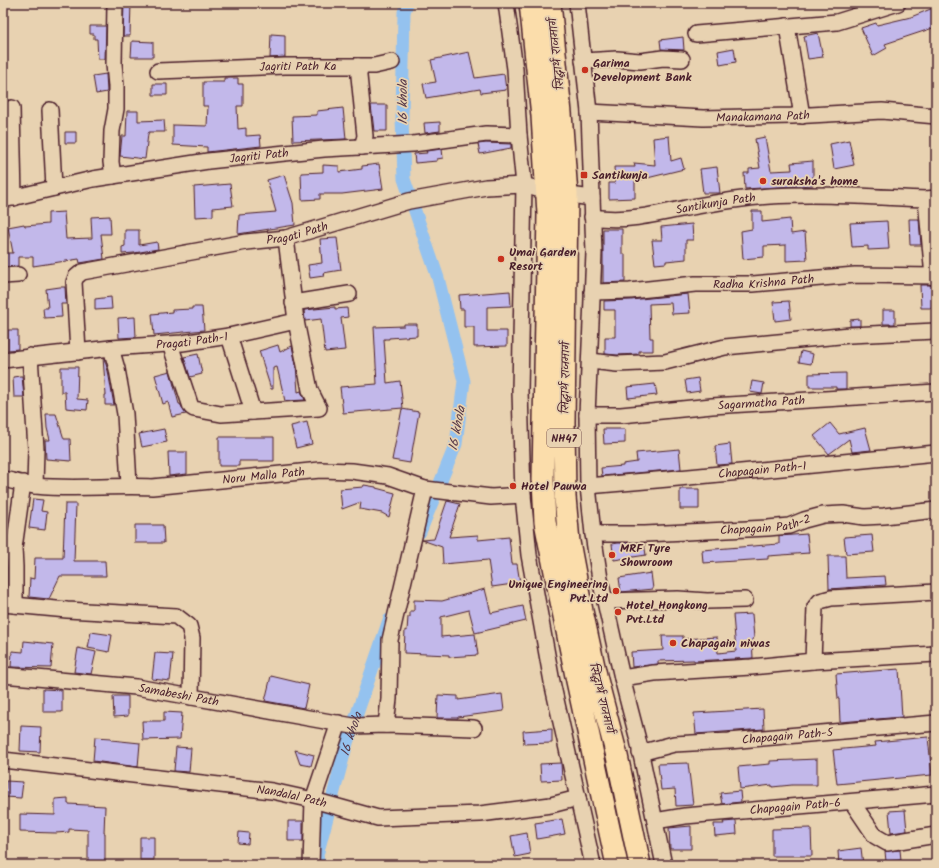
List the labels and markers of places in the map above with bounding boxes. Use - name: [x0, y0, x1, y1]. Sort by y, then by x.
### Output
- place label: Garima Development Bank: [593, 54, 693, 87]
- marker: Garima Development Bank: [580, 65, 590, 75]
- place label: Santikunja: [592, 166, 648, 185]
- marker: Santikunja: [579, 170, 589, 180]
- place label: suraksha's home: [771, 172, 858, 191]
- marker: suraksha's home: [758, 176, 768, 186]
- place label: Umai Garden Resort: [509, 243, 577, 276]
- marker: Umai Garden Resort: [496, 254, 506, 264]
- place label: Hotel Pauwa: [521, 477, 587, 496]
- marker: Hotel Pauwa: [508, 481, 518, 491]
- place label: MRF Tyre Showroom: [620, 539, 673, 572]
- marker: MRF Tyre Showroom: [607, 550, 617, 560]
- place label: Unique Engineering Pvt.Ltd: [508, 575, 609, 608]
- marker: Unique Engineering Pvt.Ltd: [611, 586, 621, 596]
- place label: Hotel Hongkong Pvt.Ltd: [626, 596, 708, 629]
- marker: Hotel Hongkong Pvt.Ltd: [613, 607, 623, 617]
- place label: Chapagain niwas: [681, 634, 771, 653]
- marker: Chapagain niwas: [668, 638, 678, 648]

